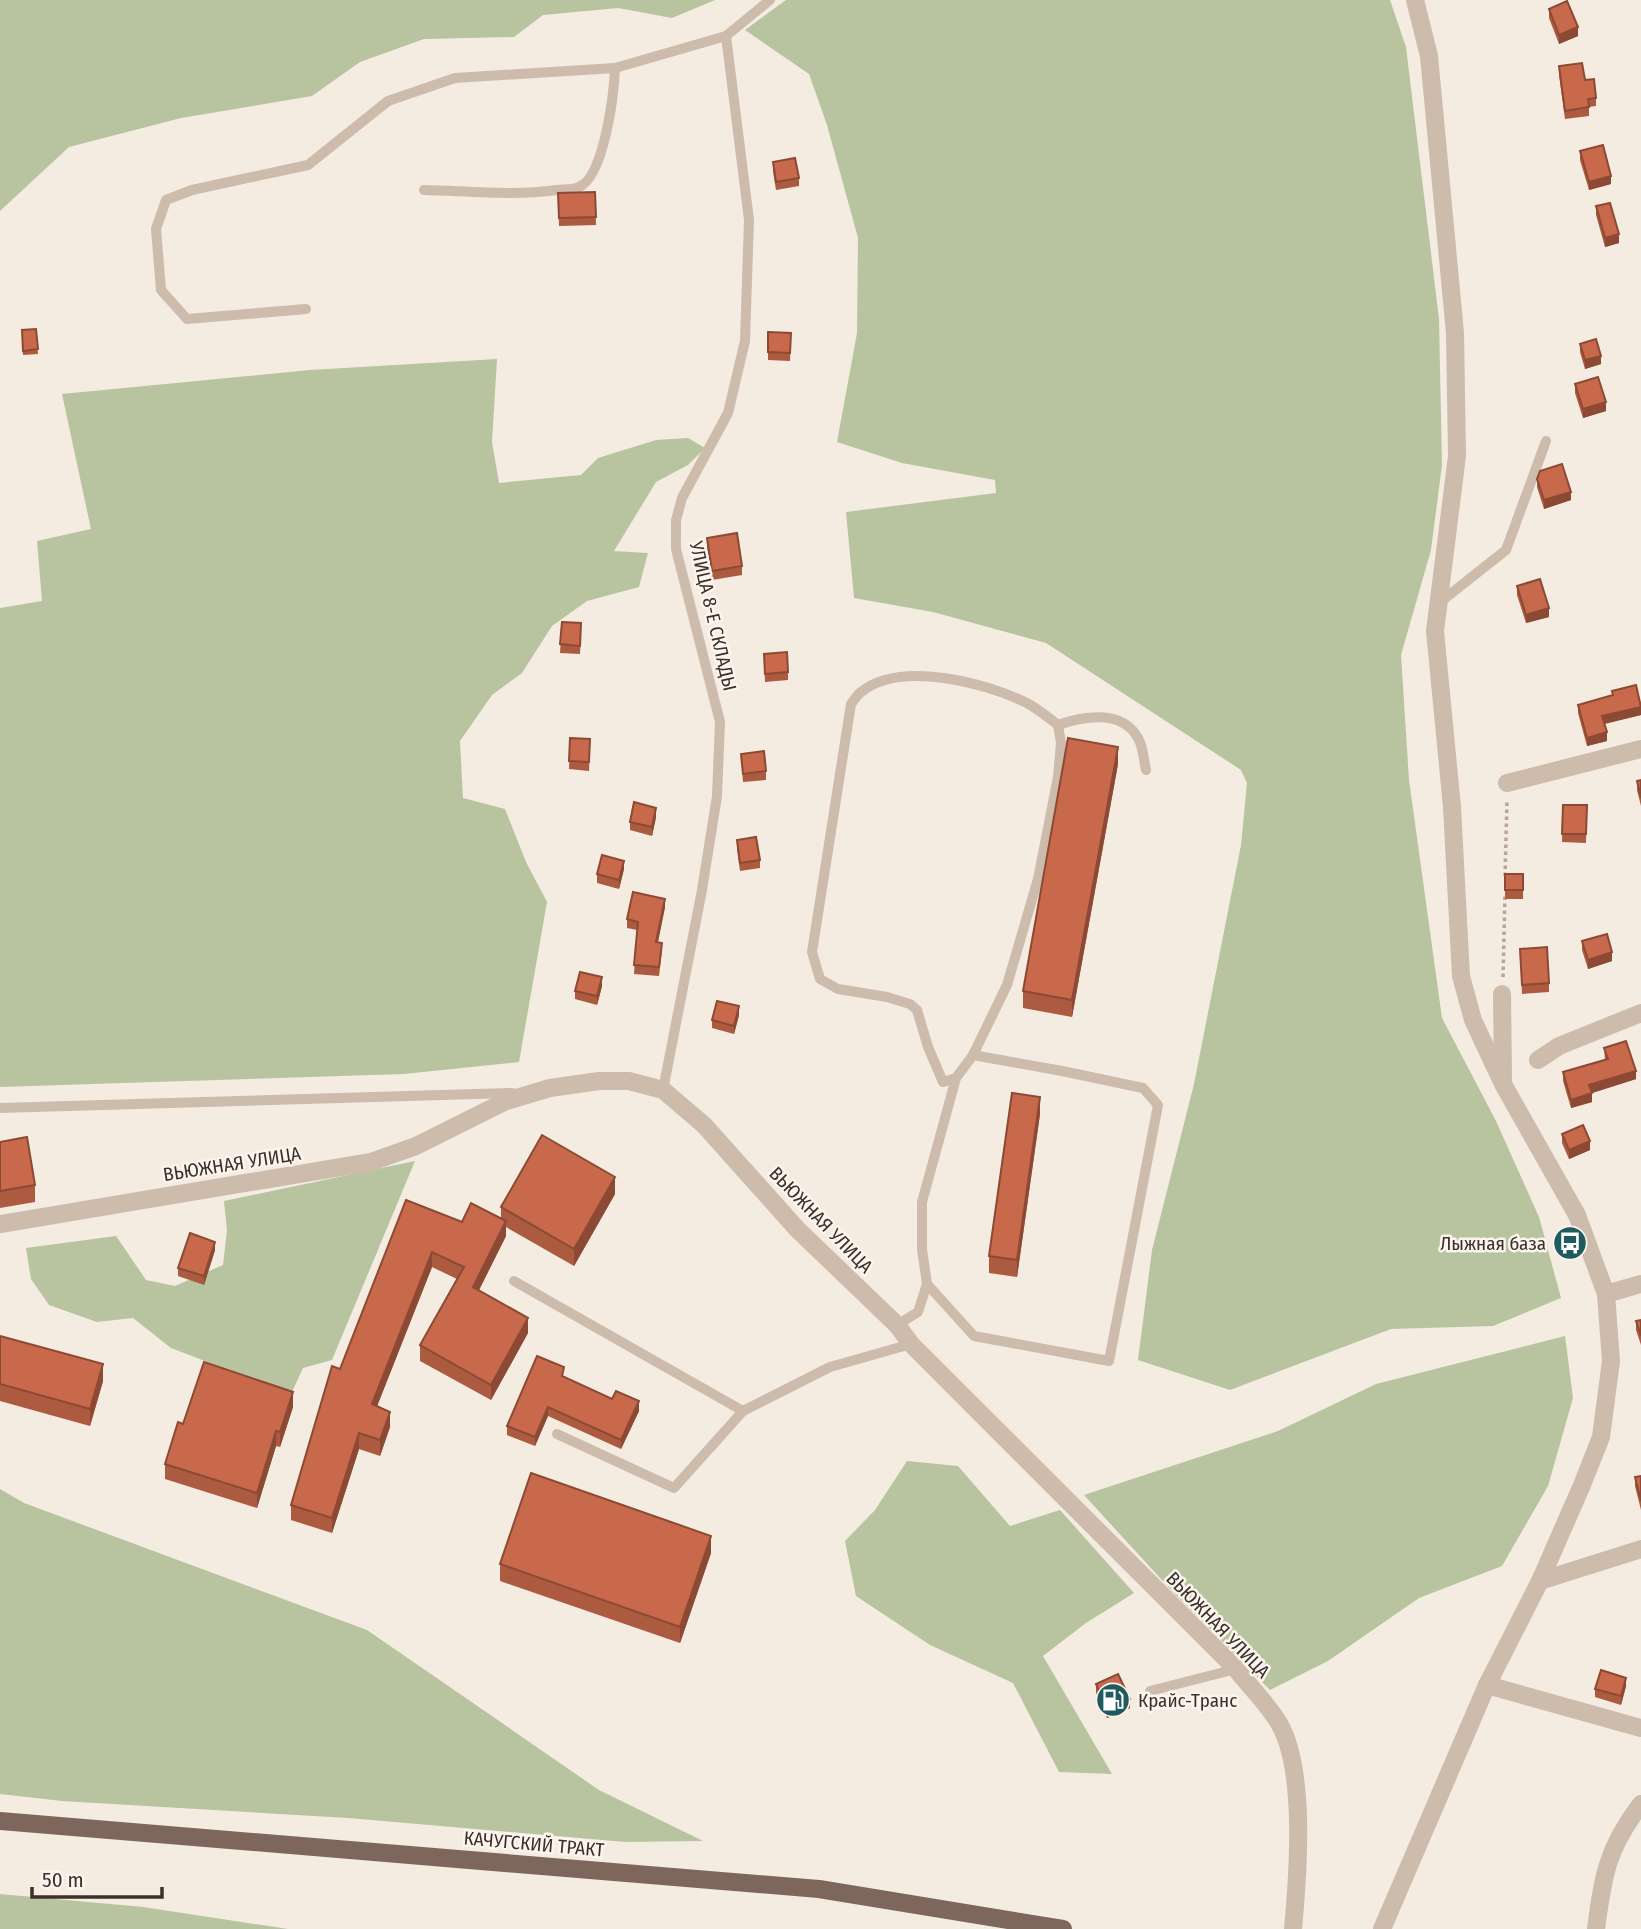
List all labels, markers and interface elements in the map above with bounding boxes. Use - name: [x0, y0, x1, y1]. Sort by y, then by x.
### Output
- street label: УЛИЦА 8-Е СКЛАДЫ: [684, 538, 741, 693]
- street label: ВЬЮЖНАЯ УЛИЦА: [162, 1142, 302, 1186]
- street label: ВЬЮЖНАЯ УЛИЦА: [764, 1162, 878, 1278]
- bus stop icon: Лыжная база: [1551, 1224, 1589, 1262]
- place label: Лыжная база: [1440, 1232, 1546, 1255]
- street label: ВЬЮЖНАЯ УЛИЦА: [1161, 1567, 1275, 1683]
- fuel station icon: Крайс-Транс: [1094, 1681, 1132, 1719]
- place label: Крайс-Транс: [1138, 1689, 1237, 1712]
- street label: КАЧУГСКИЙ ТРАКТ: [463, 1826, 605, 1862]
- scale bar: [32, 1856, 161, 1900]
- text: 50 m: [42, 1867, 84, 1893]

